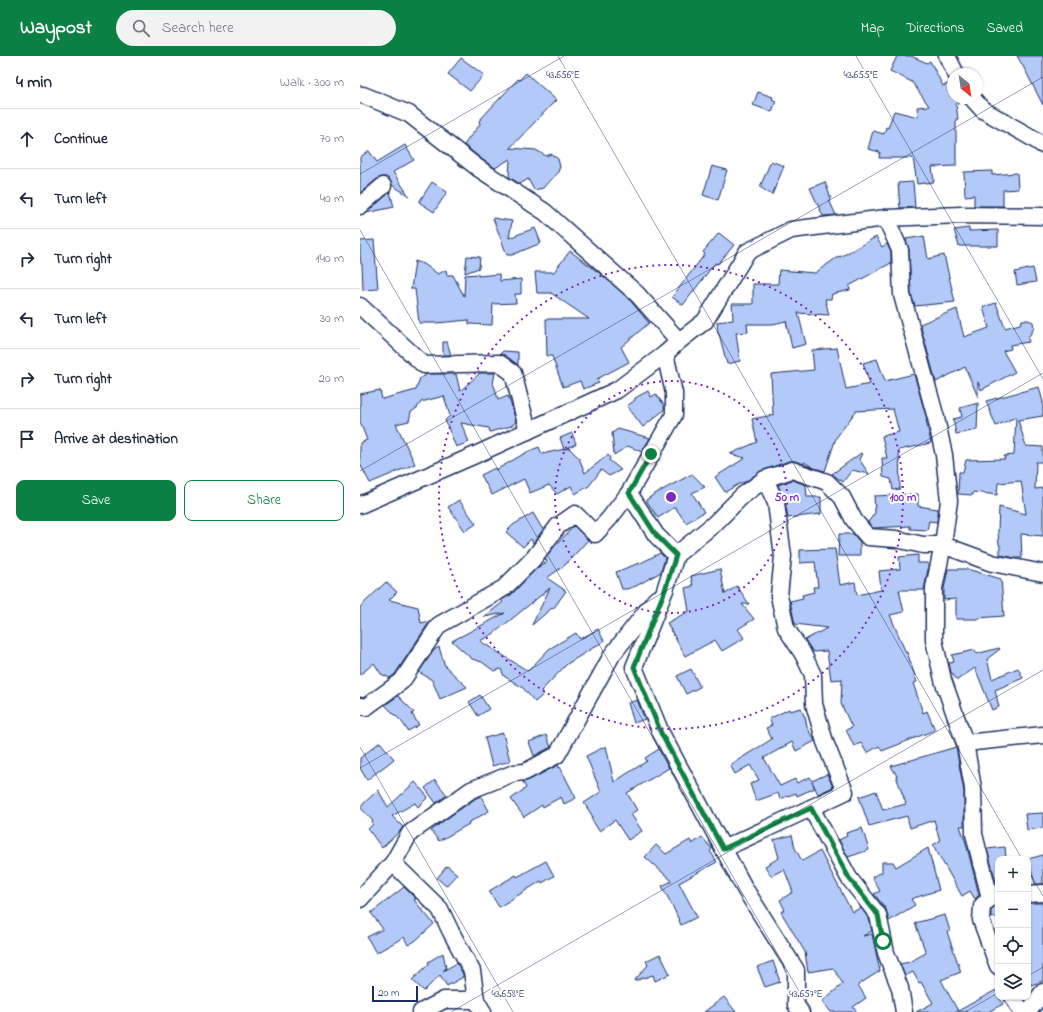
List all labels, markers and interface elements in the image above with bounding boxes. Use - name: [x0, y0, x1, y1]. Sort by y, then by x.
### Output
- search box: [116, 10, 396, 46]
- text: Waypost: [20, 15, 92, 42]
- icon: search: [130, 17, 152, 39]
- text: Search here: [162, 17, 234, 39]
- text: Map: [861, 18, 884, 39]
- text: Directions: [906, 18, 964, 39]
- text: Saved: [986, 18, 1023, 39]
- text: 43.656°E: [546, 68, 580, 83]
- text: 43.655°E: [844, 68, 878, 83]
- north arrow: [947, 68, 983, 104]
- text: 4 min: [16, 70, 52, 95]
- text: Walk · 300 m: [280, 73, 344, 92]
- icon: ahead: [16, 128, 38, 150]
- text: Continue: [54, 128, 108, 150]
- text: 70 m: [320, 129, 344, 148]
- icon: left: [16, 188, 38, 210]
- text: Turn left: [54, 188, 107, 210]
- text: 40 m: [320, 189, 344, 208]
- icon: right: [16, 248, 38, 270]
- text: Turn right: [54, 248, 112, 270]
- text: 140 m: [316, 249, 344, 268]
- icon: left: [16, 308, 38, 330]
- text: Turn left: [54, 308, 107, 330]
- text: 30 m: [320, 309, 344, 328]
- icon: right: [16, 368, 38, 390]
- text: Turn right: [54, 368, 112, 390]
- text: 20 m: [319, 369, 344, 388]
- icon: arrive: [16, 428, 38, 450]
- text: Arrive at destination: [54, 428, 178, 450]
- route end: [642, 445, 660, 463]
- button: Save: [16, 480, 176, 521]
- button: Share: [184, 480, 344, 521]
- text: 50 m: [775, 489, 800, 507]
- text: 100 m: [890, 489, 917, 507]
- centre of rings: [664, 490, 678, 504]
- map controls: [995, 856, 1031, 1000]
- button: +: [995, 856, 1031, 892]
- button: −: [995, 892, 1031, 928]
- button: locate: [995, 928, 1031, 964]
- route start: [874, 932, 892, 950]
- button: layers: [995, 964, 1031, 1000]
- scale bar: [372, 984, 418, 1003]
- text: 20 m: [378, 985, 400, 1001]
- text: 43.658°E: [492, 987, 524, 1002]
- text: 43.657°E: [789, 987, 823, 1002]

